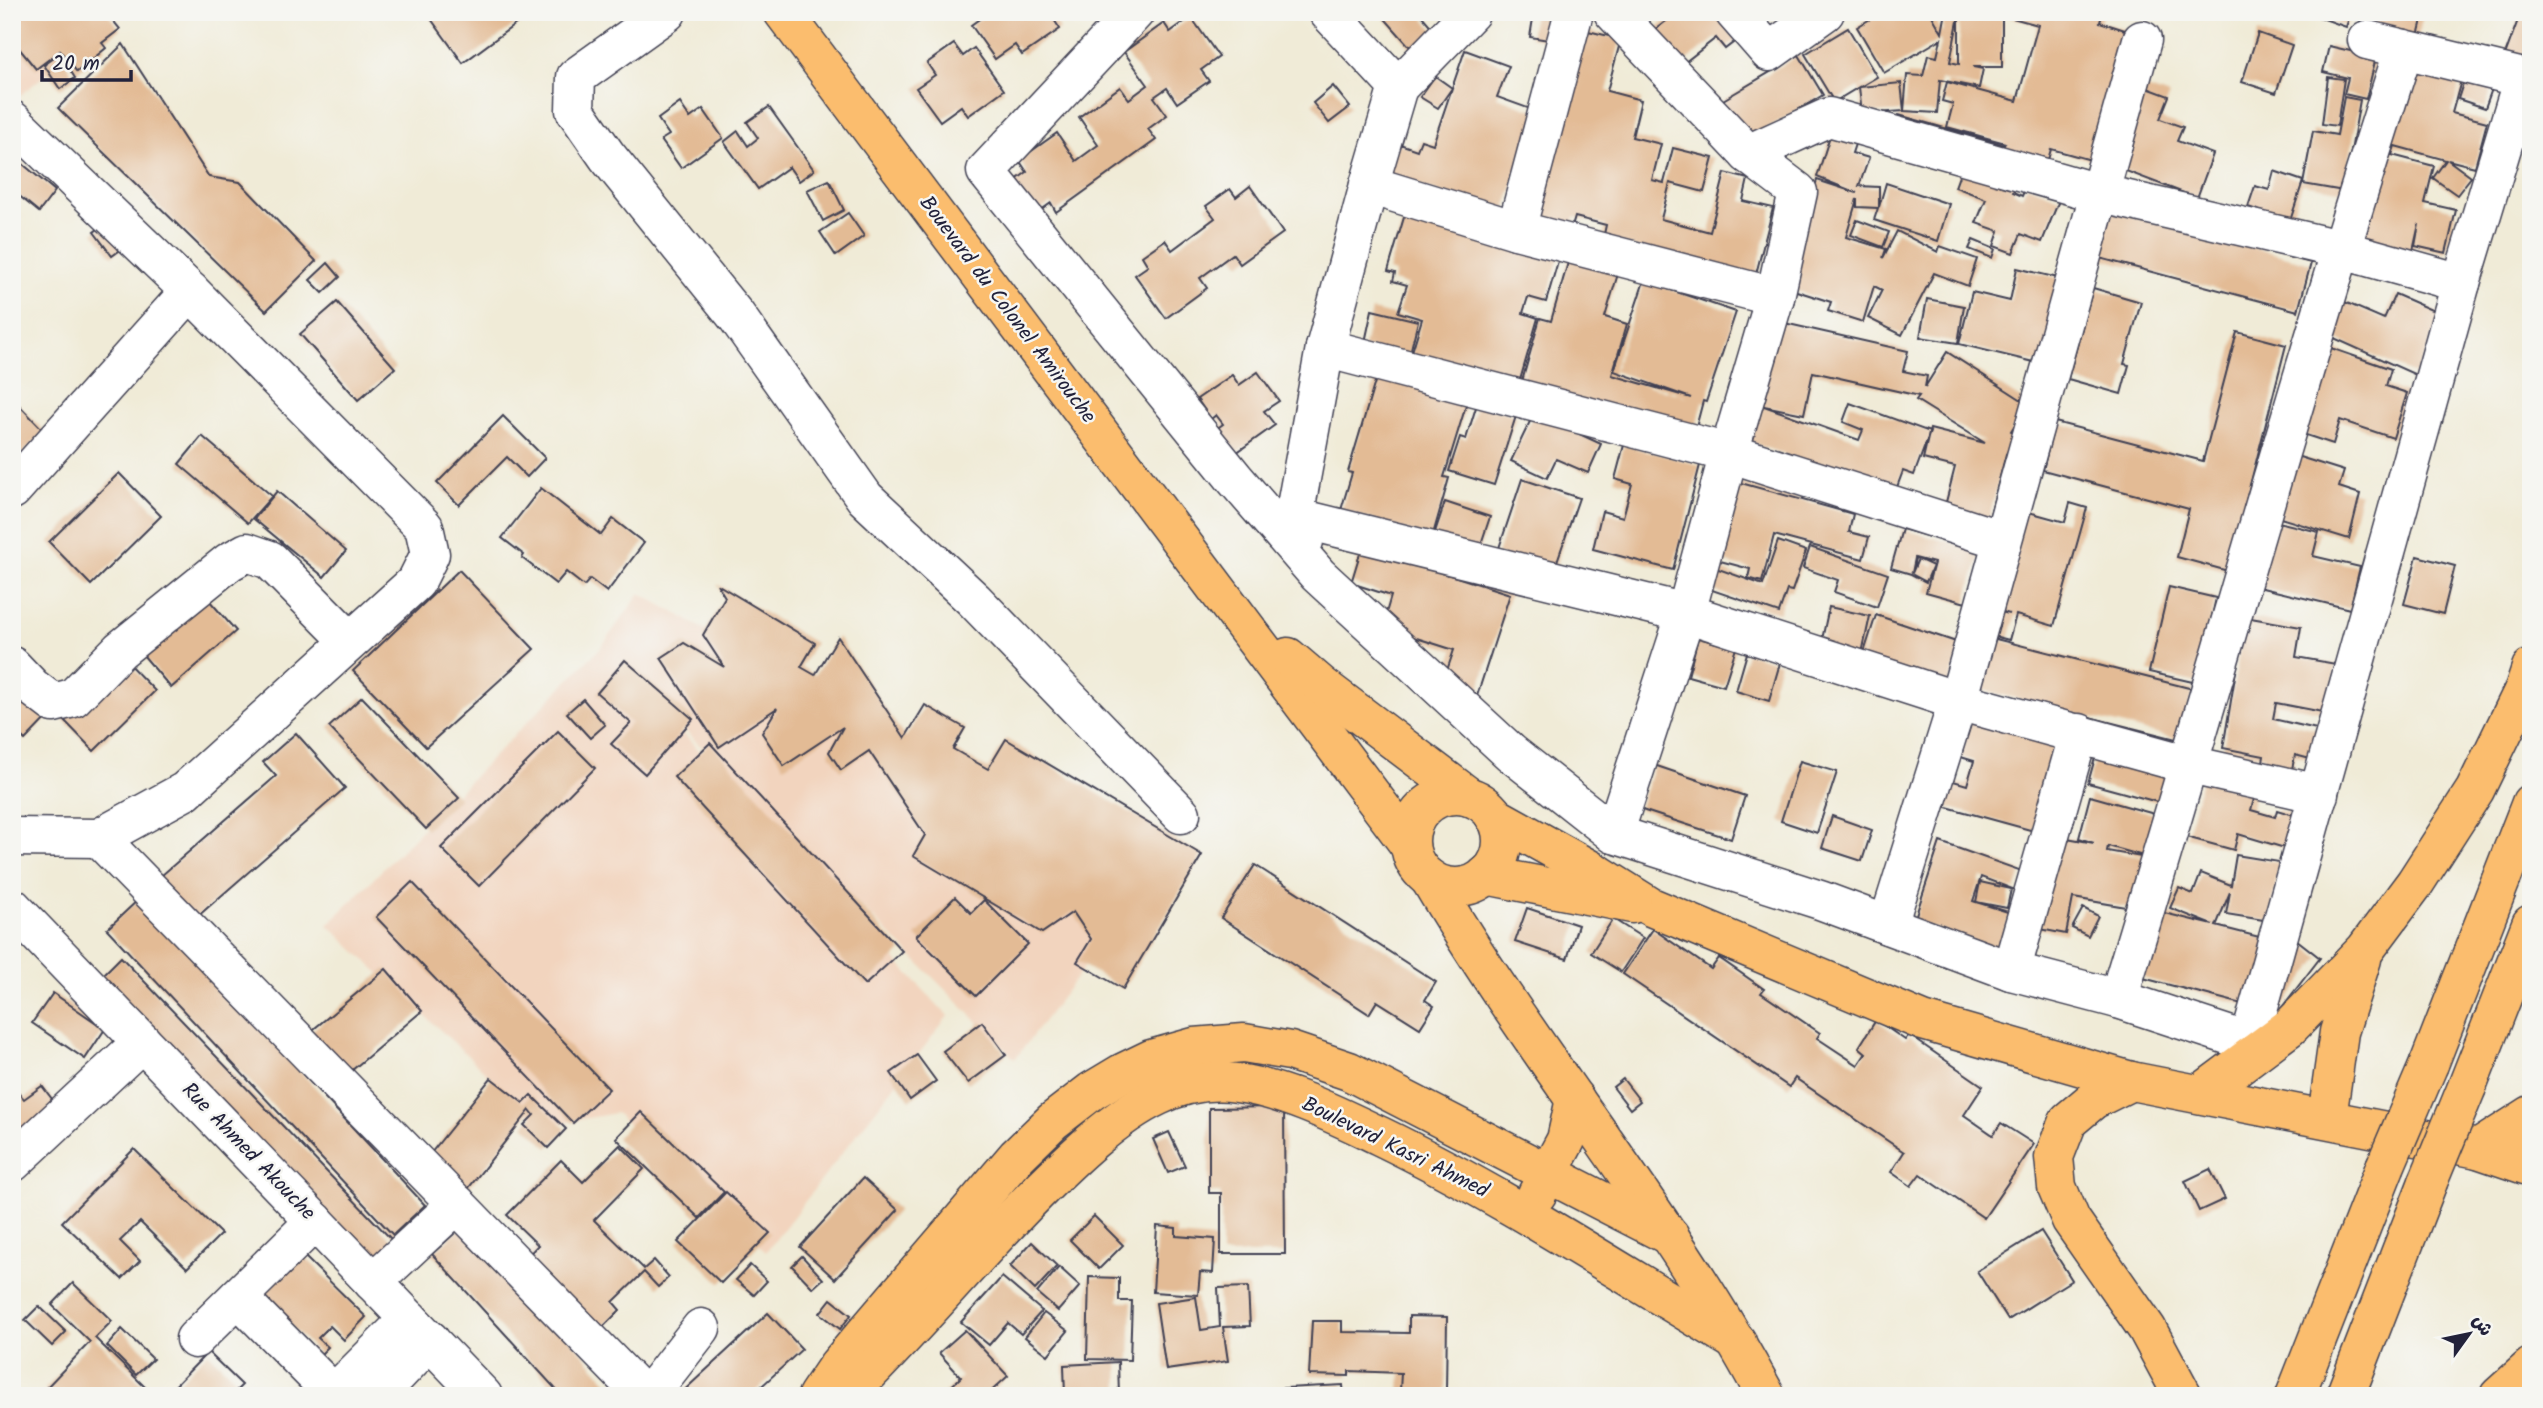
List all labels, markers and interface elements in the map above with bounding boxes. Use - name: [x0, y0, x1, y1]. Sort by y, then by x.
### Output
- scale bar: [42, 38, 131, 82]
- text: 20 m: [52, 48, 100, 81]
- street label: Bouevard du Colonel Amirouche: [910, 189, 1104, 431]
- street label: Rue Ahmed Akouche: [173, 1075, 323, 1229]
- street label: Boulevard Kasri Ahmed: [1296, 1088, 1495, 1208]
- north arrow: [2434, 1300, 2504, 1370]
- text: ش: [2463, 1309, 2500, 1343]

